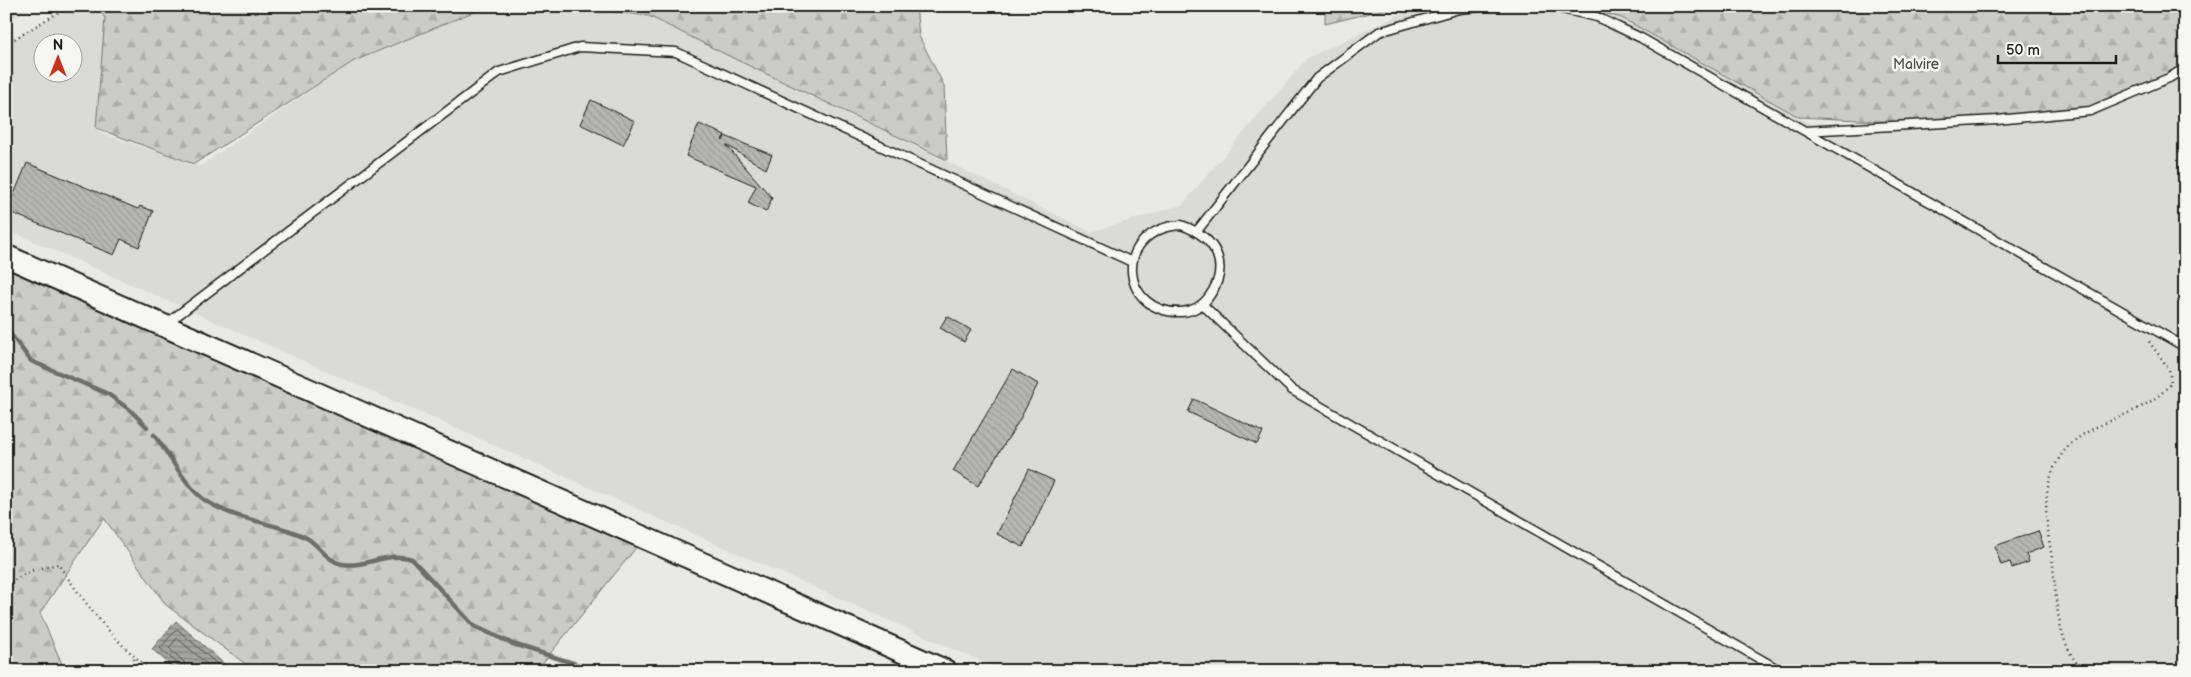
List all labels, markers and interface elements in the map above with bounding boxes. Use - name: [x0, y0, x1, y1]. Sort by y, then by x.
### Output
- north arrow: [32, 32, 82, 82]
- scale bar: [1998, 32, 2116, 64]
- text: N: [53, 37, 63, 54]
- text: 50 m: [2006, 41, 2040, 60]
- park label: Malvire: [1893, 56, 1939, 73]

